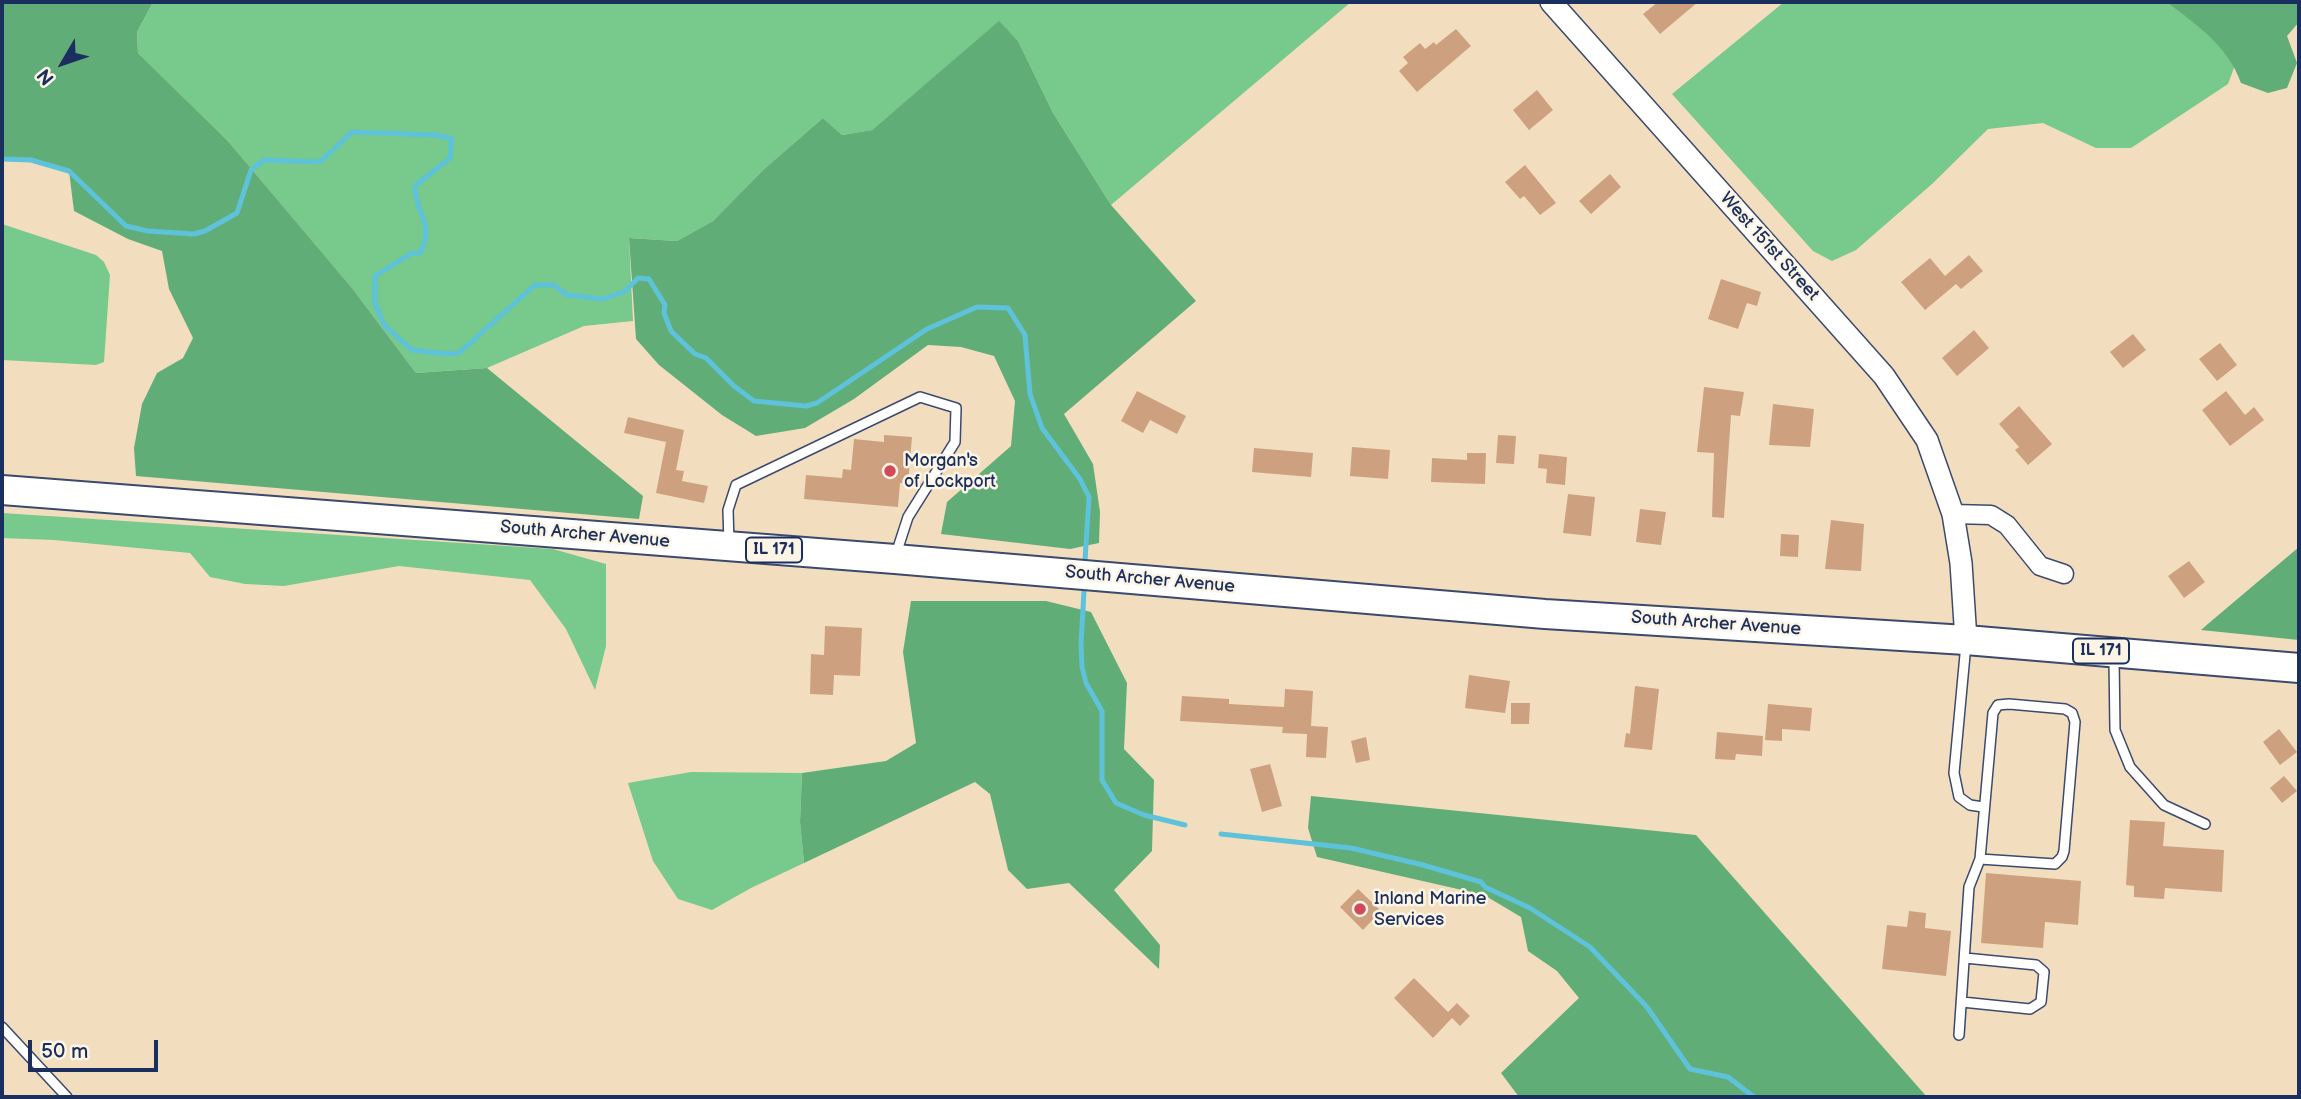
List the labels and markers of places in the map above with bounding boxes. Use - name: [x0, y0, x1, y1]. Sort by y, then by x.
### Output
- place label: Morgan's of Lockport: [904, 450, 996, 492]
- marker: Morgan's of Lockport: [882, 463, 898, 479]
- place label: Inland Marine Services: [1374, 888, 1486, 930]
- marker: Inland Marine Services: [1352, 901, 1368, 917]

